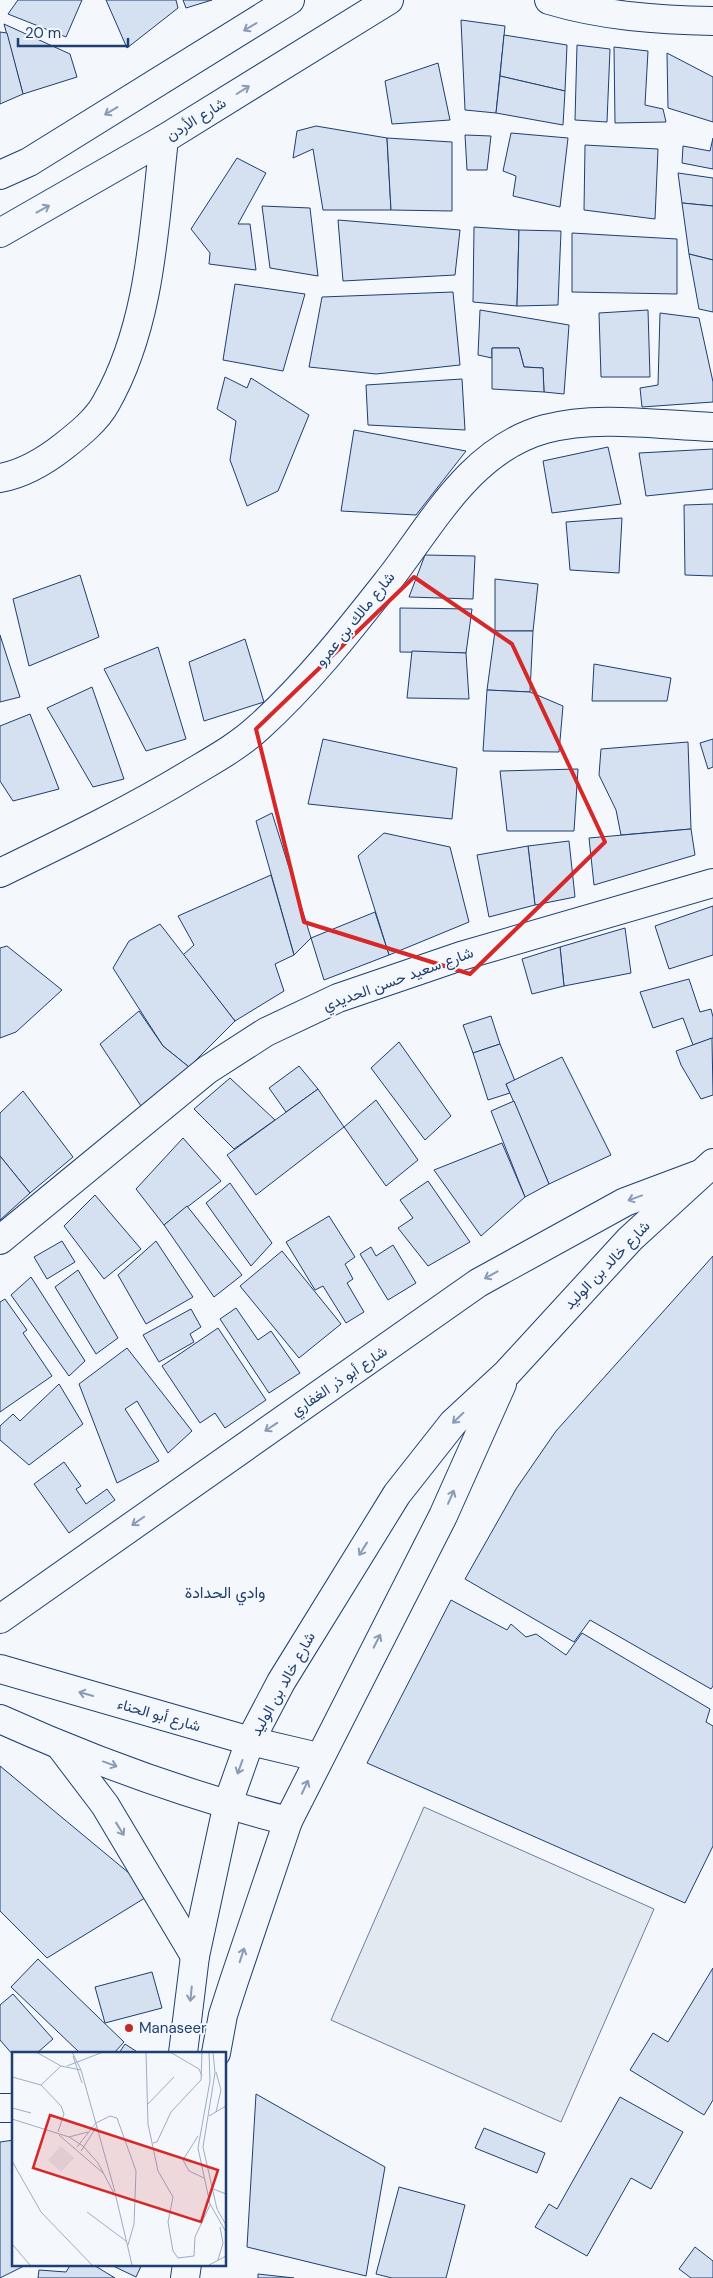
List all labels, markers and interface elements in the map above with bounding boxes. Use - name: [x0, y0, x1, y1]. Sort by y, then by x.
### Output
- scale bar: [18, 15, 128, 47]
- one-way arrow: [243, 22, 257, 32]
- text: 20 m: [25, 23, 61, 43]
- one-way arrow: [235, 85, 249, 95]
- street label: شارع الأردن: [162, 93, 231, 146]
- one-way arrow: [104, 107, 118, 117]
- one-way arrow: [35, 204, 50, 214]
- street label: شارع مالك بن عمرو: [311, 568, 400, 671]
- street label: شارع سعيد حسن الحديدي: [320, 942, 477, 1018]
- one-way arrow: [627, 1195, 642, 1204]
- street label: شارع خالد بن الوليد: [560, 1216, 655, 1314]
- one-way arrow: [484, 1270, 499, 1280]
- street label: شارع أبو ذر الغفاري: [287, 1341, 393, 1423]
- one-way arrow: [453, 1412, 465, 1424]
- one-way arrow: [265, 1422, 279, 1432]
- one-way arrow: [447, 1490, 457, 1505]
- one-way arrow: [132, 1515, 146, 1526]
- one-way arrow: [357, 1542, 367, 1556]
- district label: وادي الحدادة: [185, 1582, 265, 1606]
- street label: شارع خالد بن الوليد: [246, 1628, 321, 1740]
- one-way arrow: [372, 1634, 382, 1649]
- one-way arrow: [78, 1688, 94, 1698]
- street label: شارع أبو الحناء: [115, 1694, 203, 1737]
- one-way arrow: [235, 1759, 244, 1774]
- one-way arrow: [102, 1760, 117, 1769]
- one-way arrow: [300, 1780, 310, 1795]
- one-way arrow: [115, 1822, 125, 1836]
- one-way arrow: [238, 1948, 248, 1964]
- one-way arrow: [186, 1985, 196, 2001]
- place label: Manaseer: [139, 2018, 207, 2038]
- marker: Manaseer: [123, 2022, 135, 2034]
- inset map: [12, 2052, 226, 2266]

